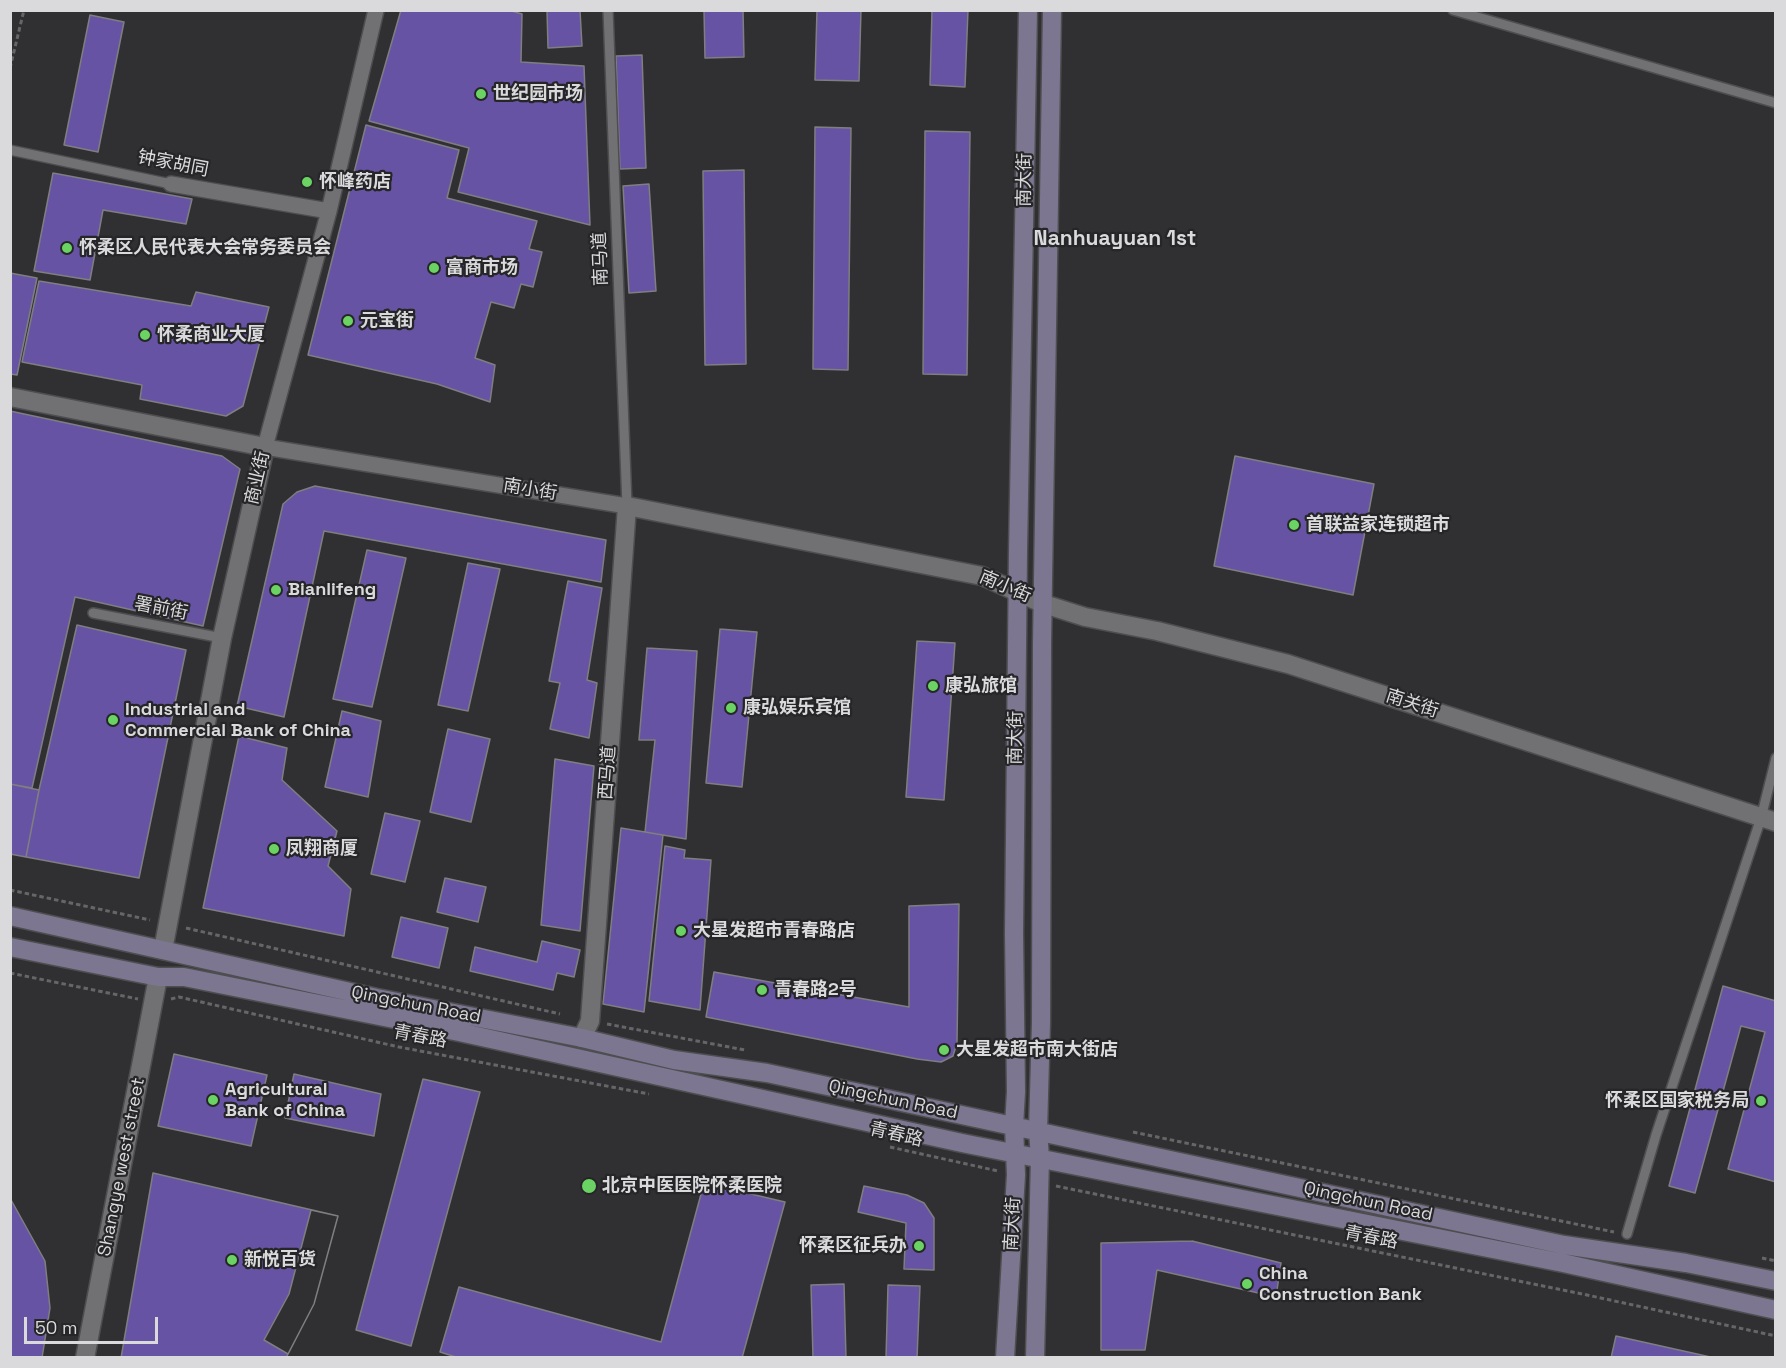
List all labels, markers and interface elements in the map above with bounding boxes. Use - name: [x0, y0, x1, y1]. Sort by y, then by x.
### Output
- place label: 世纪园市场: [493, 83, 583, 105]
- marker: 世纪园市场: [474, 87, 488, 101]
- street label: 钟家胡同: [136, 147, 210, 181]
- street label: 南大街: [1014, 153, 1036, 207]
- place label: 怀峰药店: [319, 171, 391, 193]
- marker: 怀峰药店: [300, 175, 314, 189]
- district label: Nanhuayuan 1st: [1034, 226, 1196, 252]
- street label: 南马道: [589, 232, 613, 286]
- place label: 怀柔区人民代表大会常务委员会: [79, 237, 331, 259]
- marker: 怀柔区人民代表大会常务委员会: [60, 241, 74, 255]
- place label: 富商市场: [446, 257, 518, 279]
- marker: 富商市场: [427, 261, 441, 275]
- place label: 元宝街: [360, 310, 414, 332]
- marker: 元宝街: [341, 314, 355, 328]
- place label: 怀柔商业大厦: [157, 324, 265, 346]
- marker: 怀柔商业大厦: [138, 328, 152, 342]
- street label: 商业街: [241, 449, 275, 507]
- street label: 南小街: [502, 475, 558, 505]
- place label: 首联益家连锁超市: [1306, 514, 1450, 536]
- marker: 首联益家连锁超市: [1287, 518, 1301, 532]
- street label: 南小街: [976, 567, 1034, 607]
- place label: Bianlifeng: [288, 579, 376, 601]
- marker: Bianlifeng: [269, 583, 283, 597]
- street label: 署前街: [132, 593, 190, 625]
- place label: 康弘旅馆: [945, 675, 1017, 697]
- marker: 康弘旅馆: [926, 679, 940, 693]
- street label: 南关街: [1383, 685, 1441, 723]
- place label: 康弘娱乐宾馆: [743, 697, 851, 719]
- place label: Industrial and Commercial Bank of China: [125, 699, 351, 742]
- marker: 康弘娱乐宾馆: [724, 701, 738, 715]
- street label: 南大街: [1005, 711, 1027, 765]
- marker: Industrial and Commercial Bank of China: [106, 713, 120, 727]
- street label: 西马道: [595, 745, 621, 801]
- place label: 凤翔商厦: [286, 838, 358, 860]
- marker: 凤翔商厦: [267, 842, 281, 856]
- place label: 大星发超市青春路店: [693, 920, 855, 942]
- marker: 大星发超市青春路店: [674, 924, 688, 938]
- place label: 青春路2号: [774, 979, 857, 1001]
- street label: Qingchun Road: [349, 982, 483, 1028]
- marker: 青春路2号: [755, 983, 769, 997]
- street label: 青春路: [391, 1021, 449, 1053]
- place label: 大星发超市南大街店: [956, 1039, 1118, 1061]
- marker: 大星发超市南大街店: [937, 1043, 951, 1057]
- street label: Shangye west street: [94, 1076, 150, 1258]
- street label: Qingchun Road: [826, 1076, 960, 1124]
- place label: Agricultural Bank of China: [225, 1079, 345, 1122]
- place label: 怀柔区国家税务局: [1605, 1090, 1749, 1112]
- marker: Agricultural Bank of China: [206, 1093, 220, 1107]
- marker: 怀柔区国家税务局: [1754, 1094, 1768, 1108]
- street label: 青春路: [867, 1118, 925, 1152]
- place label: 北京中医医院怀柔医院: [602, 1175, 782, 1197]
- marker: 北京中医医院怀柔医院: [580, 1177, 598, 1195]
- street label: Qingchun Road: [1301, 1178, 1435, 1226]
- street label: 南大街: [1001, 1196, 1025, 1252]
- street label: 青春路: [1342, 1222, 1400, 1254]
- place label: 怀柔区征兵办: [799, 1235, 907, 1257]
- marker: 怀柔区征兵办: [912, 1239, 926, 1253]
- place label: 新悦百货: [244, 1249, 316, 1271]
- marker: 新悦百货: [225, 1253, 239, 1267]
- place label: China Construction Bank: [1259, 1263, 1422, 1306]
- marker: China Construction Bank: [1240, 1277, 1254, 1291]
- scale bar: [27, 1305, 160, 1343]
- text: 50 m: [35, 1316, 77, 1339]

